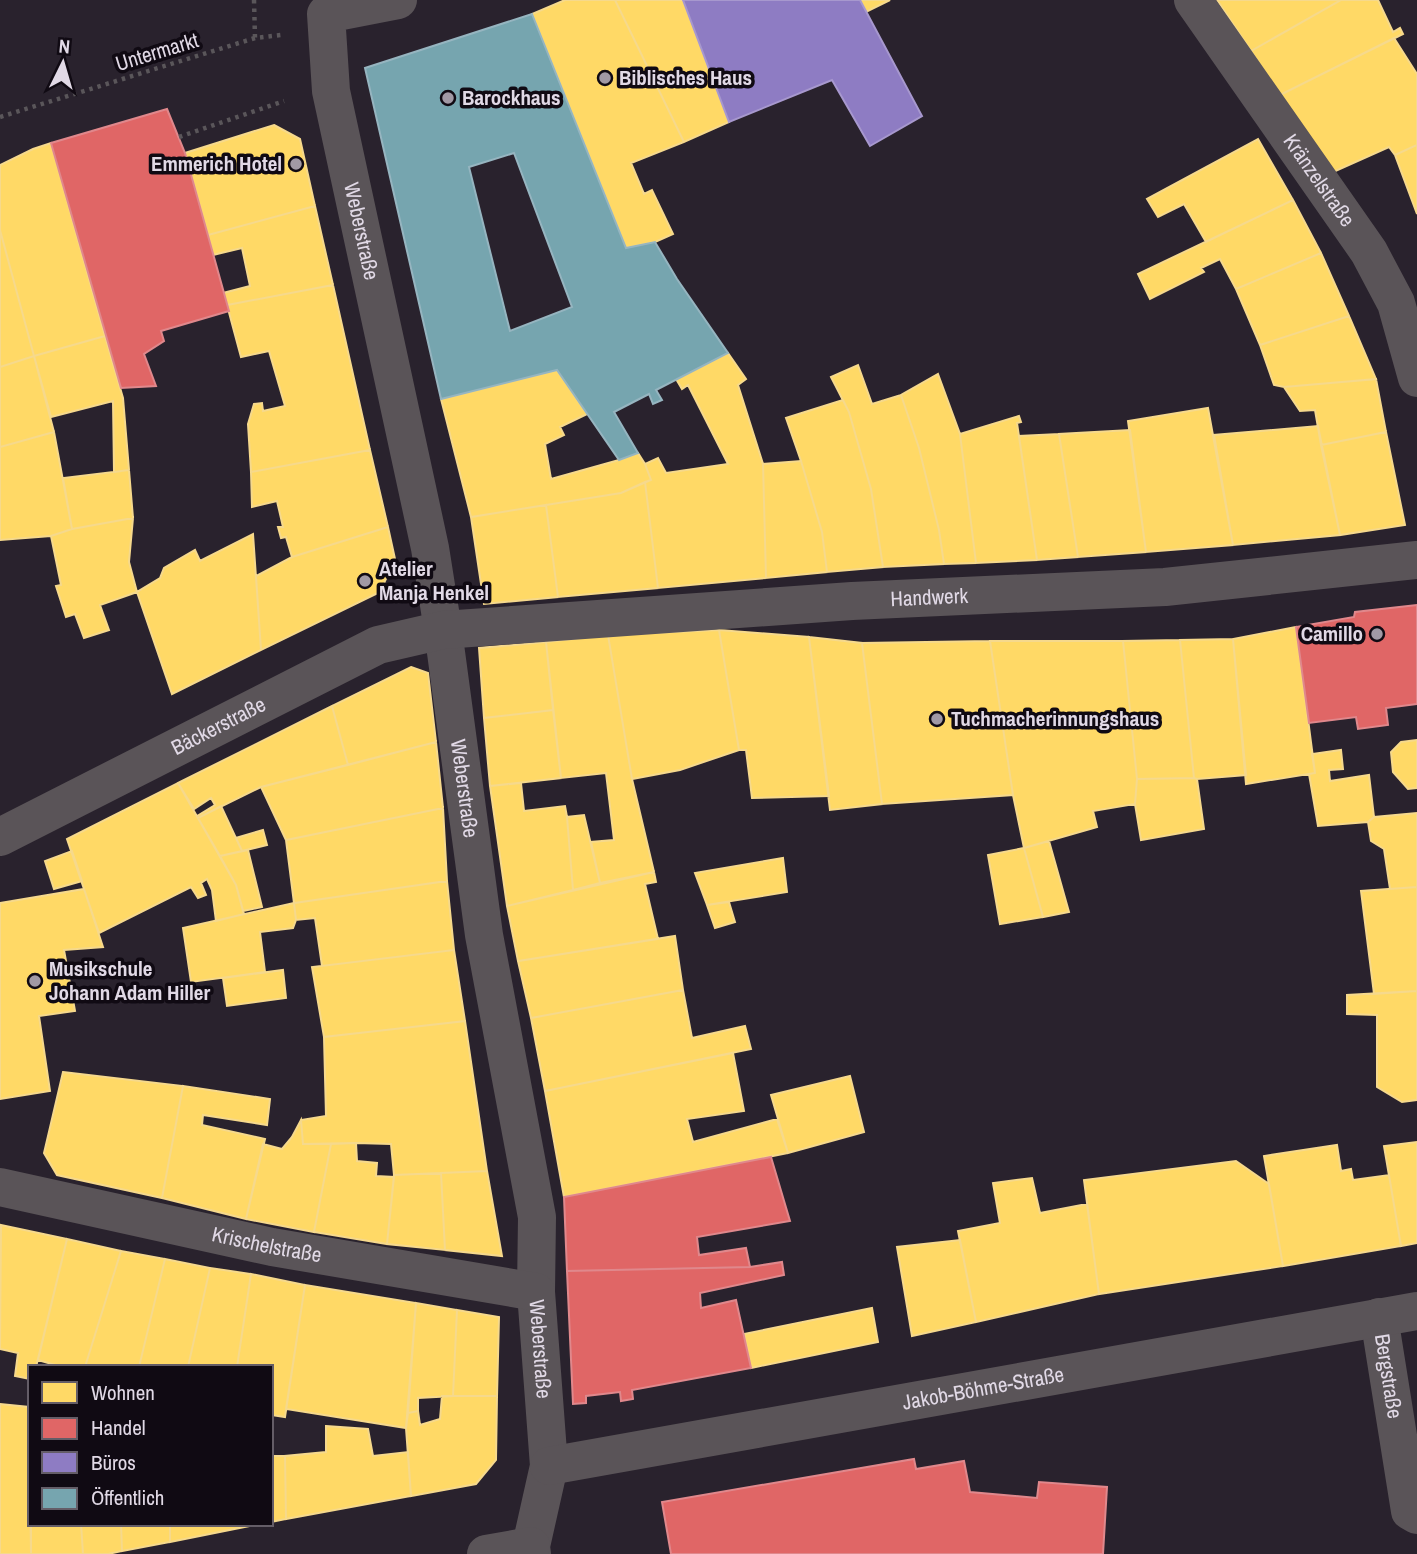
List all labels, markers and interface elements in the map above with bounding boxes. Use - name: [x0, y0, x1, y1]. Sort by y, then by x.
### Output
- street label: Untermarkt: [112, 25, 202, 78]
- north arrow: [28, 28, 98, 98]
- text: N: [58, 33, 71, 60]
- place label: Biblisches Haus: [619, 63, 752, 92]
- marker: Biblisches Haus: [597, 70, 613, 86]
- place label: Barockhaus: [462, 83, 561, 112]
- marker: Barockhaus: [440, 90, 456, 106]
- street label: Kränzelstraße: [1277, 128, 1362, 232]
- place label: Emmerich Hotel: [151, 149, 282, 178]
- marker: Emmerich Hotel: [288, 156, 304, 172]
- street label: Weberstraße: [337, 180, 387, 283]
- place label: Atelier Manja Henkel: [379, 554, 489, 607]
- marker: Atelier Manja Henkel: [357, 573, 373, 589]
- street label: Handwerk: [890, 581, 969, 613]
- place label: Camillo: [1301, 619, 1363, 648]
- marker: Camillo: [1369, 626, 1385, 642]
- street label: Bäckerstraße: [166, 689, 270, 762]
- place label: Tuchmacherinnungshaus: [951, 704, 1159, 733]
- marker: Tuchmacherinnungshaus: [929, 711, 945, 727]
- street label: Weberstraße: [444, 737, 486, 840]
- place label: Musikschule Johann Adam Hiller: [49, 954, 210, 1007]
- marker: Musikschule Johann Adam Hiller: [27, 973, 43, 989]
- street label: Krischelstraße: [209, 1219, 324, 1269]
- street label: Weberstraße: [523, 1298, 559, 1400]
- street label: Bergstraße: [1368, 1332, 1410, 1421]
- street label: Jakob-Böhme-Straße: [900, 1359, 1066, 1417]
- legend: [28, 1365, 273, 1526]
- text: Wohnen: [91, 1378, 155, 1407]
- text: Handel: [91, 1413, 146, 1442]
- text: Büros: [91, 1448, 136, 1477]
- text: Öffentlich: [91, 1483, 164, 1512]

